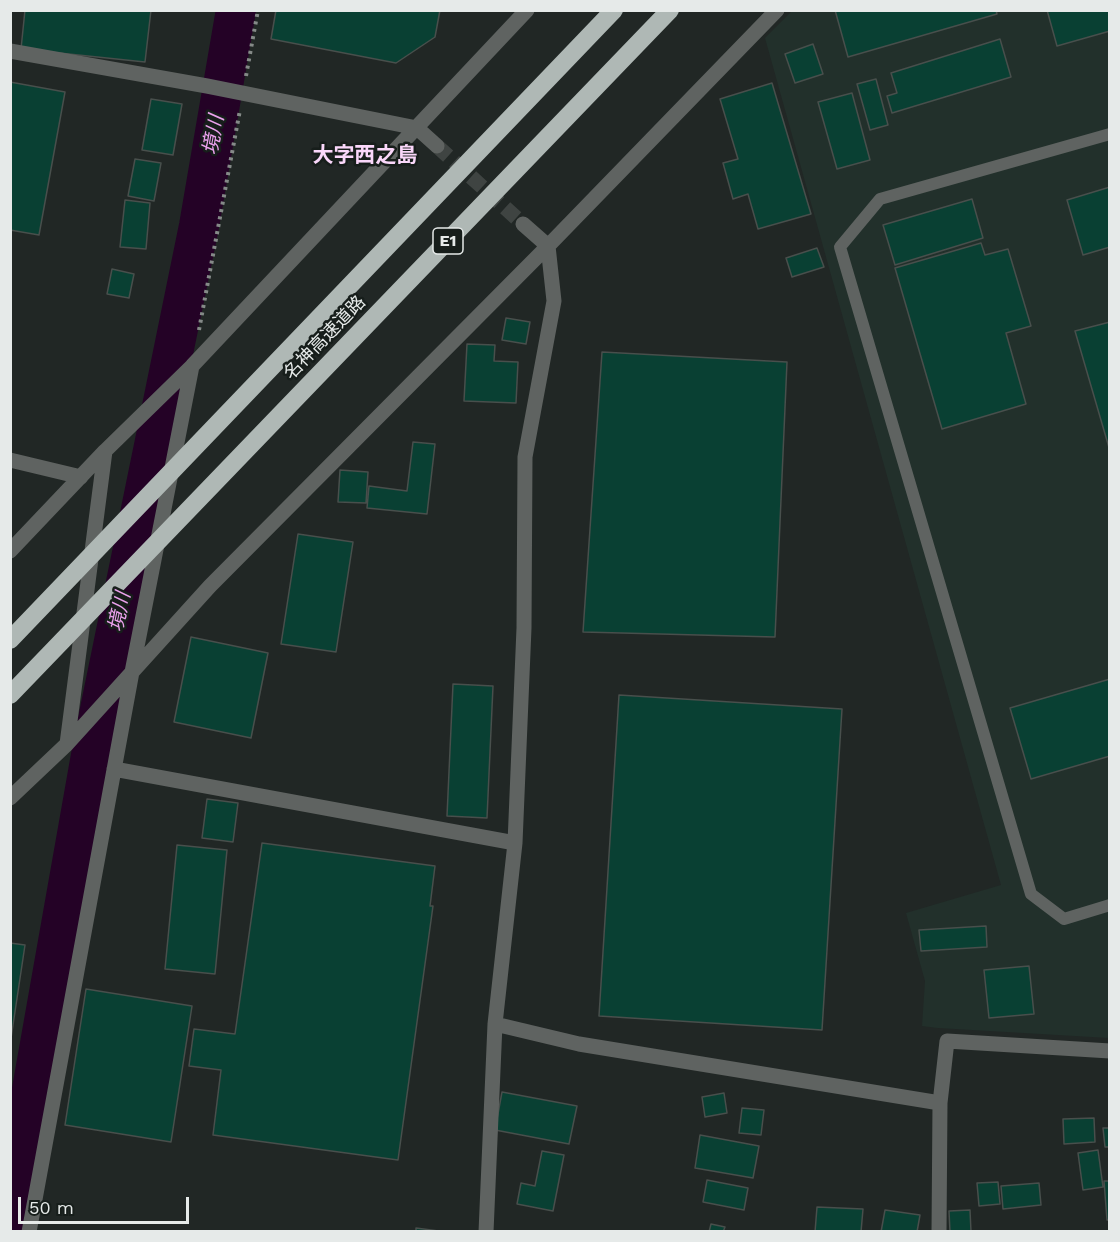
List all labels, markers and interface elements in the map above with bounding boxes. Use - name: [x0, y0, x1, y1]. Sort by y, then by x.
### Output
- water label: 境川: [199, 113, 229, 157]
- district label: 大字西之島: [313, 143, 417, 169]
- road number: E1: [433, 228, 463, 254]
- street label: 名神高速道路: [280, 292, 370, 384]
- water label: 境川: [104, 590, 136, 634]
- scale bar: [21, 1185, 192, 1223]
- text: 50 m: [29, 1197, 74, 1218]

